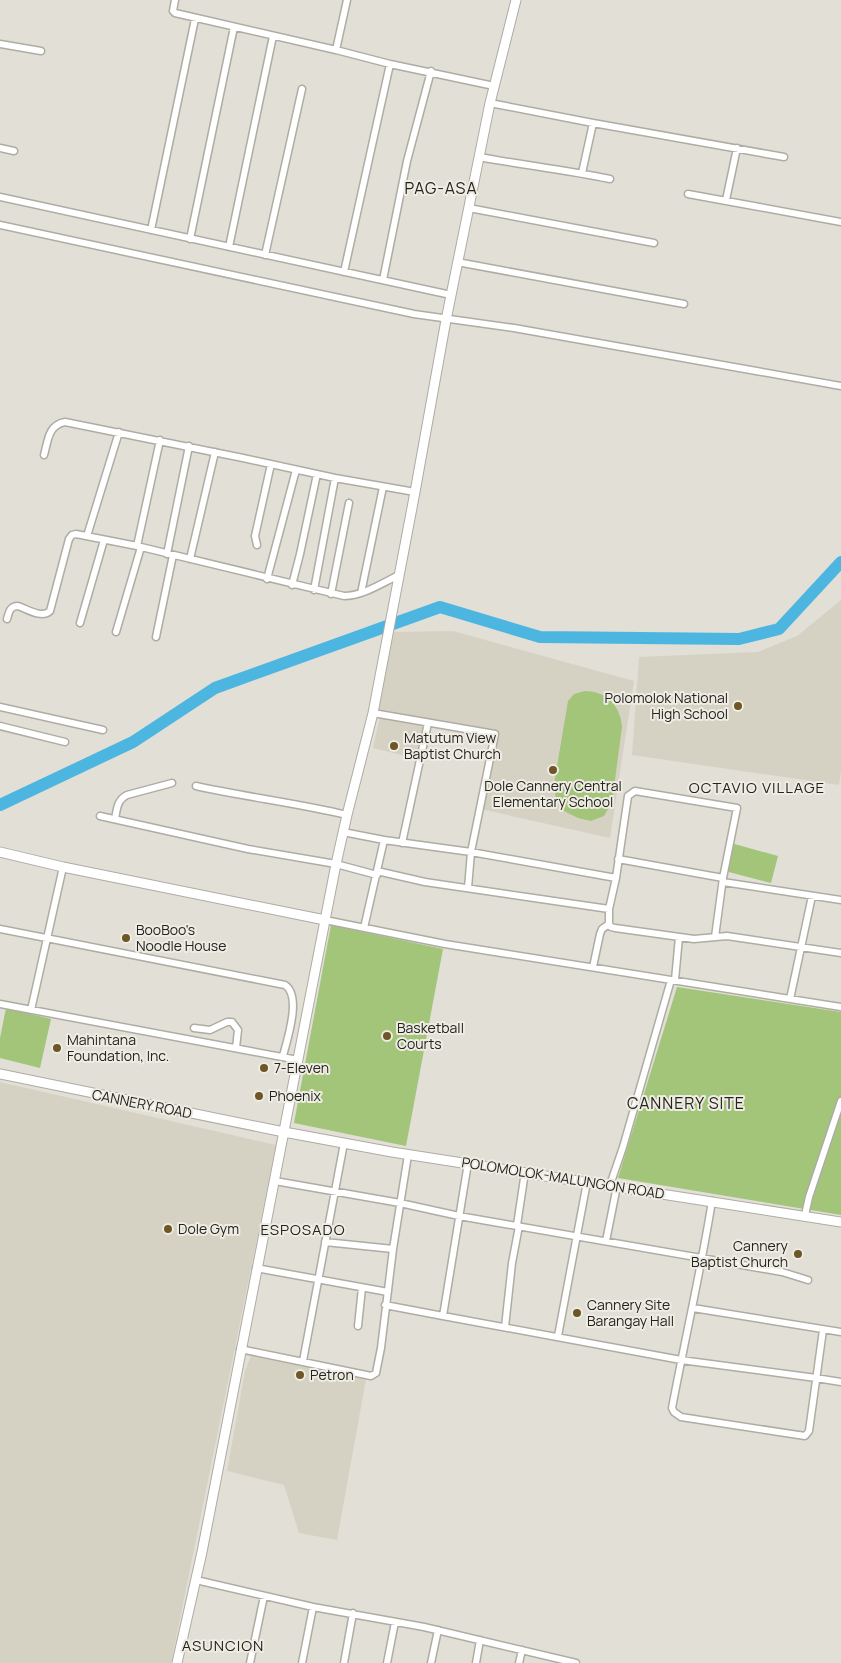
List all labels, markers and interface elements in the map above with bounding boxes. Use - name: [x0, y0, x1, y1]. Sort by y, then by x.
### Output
- district label: PAG-ASA: [404, 177, 478, 199]
- place label: Polomolok National High School: [604, 688, 728, 723]
- marker: Polomolok National High School: [732, 700, 744, 712]
- place label: Matutum View Baptist Church: [404, 728, 501, 763]
- marker: Matutum View Baptist Church: [388, 740, 400, 752]
- marker: Dole Cannery Central Elementary School: [547, 764, 559, 776]
- place label: Dole Cannery Central Elementary School: [484, 776, 622, 811]
- district label: OCTAVIO VILLAGE: [689, 777, 825, 798]
- place label: BooBoo's Noodle House: [136, 920, 226, 955]
- marker: BooBoo's Noodle House: [120, 932, 132, 944]
- place label: Basketball Courts: [397, 1018, 464, 1053]
- place label: Mahintana Foundation, Inc.: [67, 1030, 169, 1065]
- marker: Basketball Courts: [381, 1030, 393, 1042]
- marker: Mahintana Foundation, Inc.: [51, 1042, 63, 1054]
- place label: 7-Eleven: [274, 1058, 329, 1077]
- marker: 7-Eleven: [258, 1062, 270, 1074]
- street label: CANNERY ROAD: [91, 1085, 194, 1123]
- place label: Phoenix: [269, 1086, 322, 1105]
- marker: Phoenix: [253, 1090, 265, 1102]
- district label: CANNERY SITE: [627, 1092, 745, 1114]
- street label: POLOMOLOK-MALUNGON ROAD: [460, 1152, 666, 1203]
- place label: Dole Gym: [178, 1219, 239, 1238]
- district label: ESPOSADO: [261, 1219, 345, 1240]
- marker: Dole Gym: [162, 1223, 174, 1235]
- place label: Cannery Baptist Church: [691, 1236, 789, 1271]
- marker: Cannery Baptist Church: [792, 1248, 804, 1260]
- place label: Cannery Site Barangay Hall: [587, 1295, 674, 1330]
- marker: Cannery Site Barangay Hall: [571, 1307, 583, 1319]
- place label: Petron: [310, 1365, 354, 1384]
- marker: Petron: [294, 1369, 306, 1381]
- district label: ASUNCION: [182, 1635, 264, 1656]

